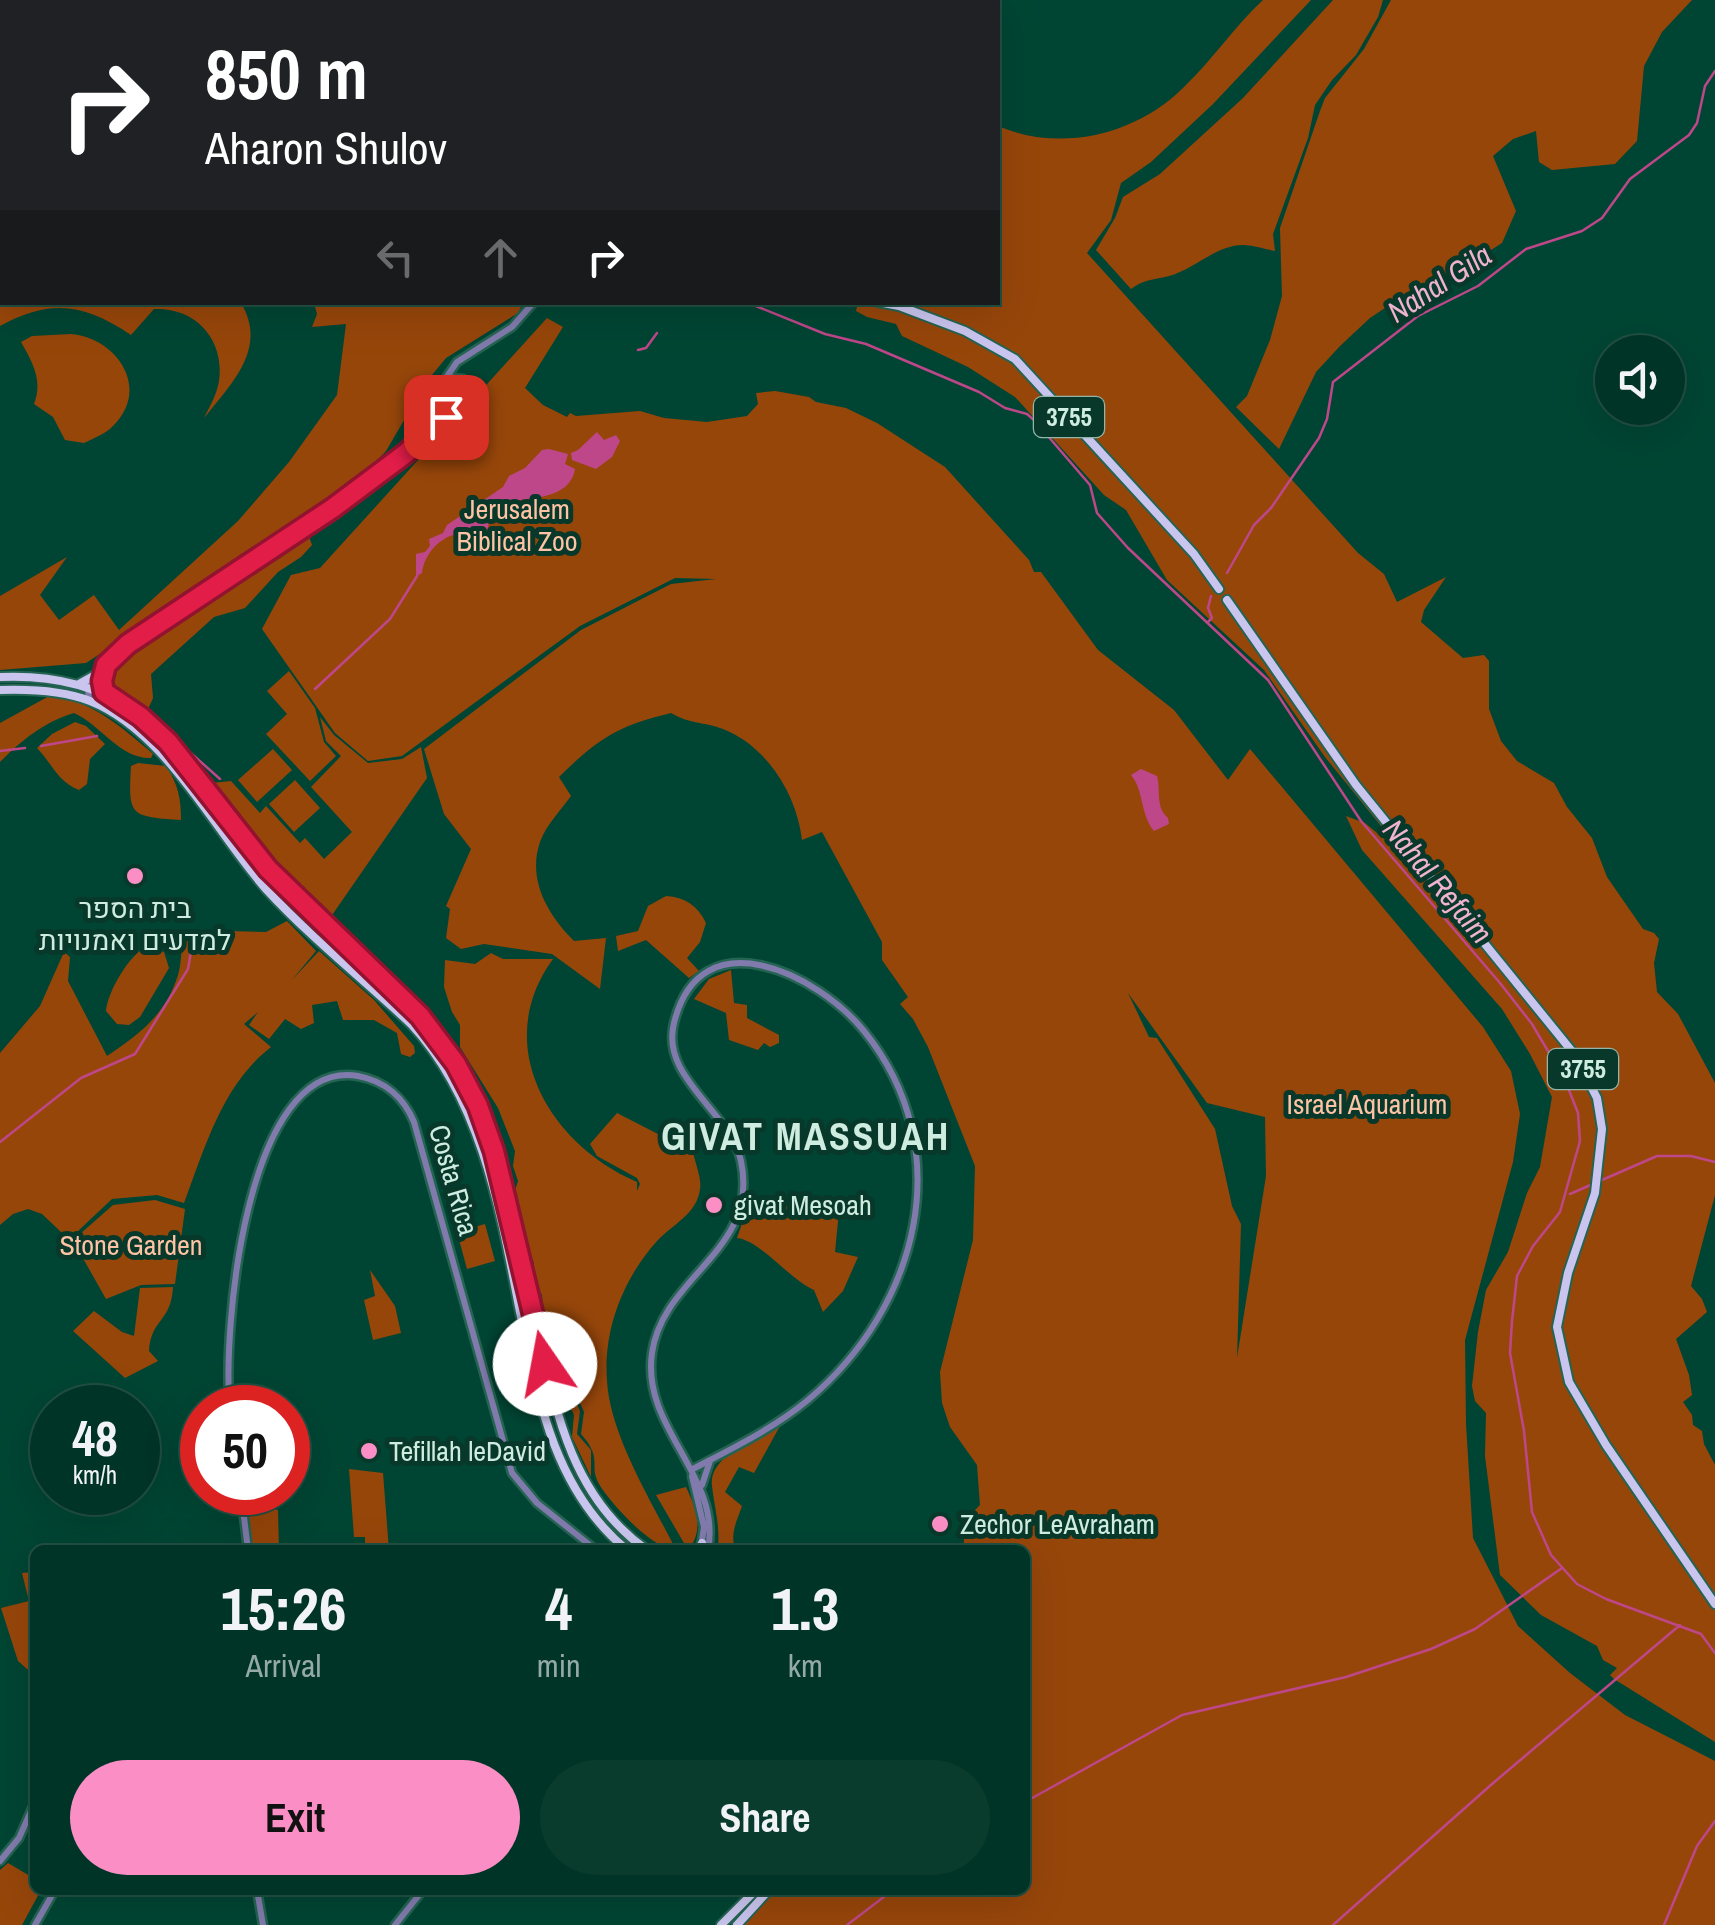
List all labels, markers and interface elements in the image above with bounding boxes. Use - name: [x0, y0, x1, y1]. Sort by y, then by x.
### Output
- text: 850 m: [205, 27, 368, 121]
- icon: right: [40, 40, 170, 170]
- text: Aharon Shulov: [205, 117, 447, 178]
- icon: left: [368, 230, 423, 285]
- icon: ahead: [473, 230, 528, 285]
- icon: right: [578, 230, 633, 285]
- water label: Nahal Gila: [1379, 235, 1499, 331]
- map controls: [1595, 335, 1685, 425]
- button: sound: [1595, 335, 1685, 425]
- pin: [404, 375, 489, 460]
- icon: arrive: [419, 390, 474, 445]
- road number: 3755: [1034, 397, 1104, 437]
- park label: Jerusalem Biblical Zoo: [456, 490, 578, 560]
- water label: Nahal Refaim: [1374, 811, 1502, 951]
- marker: בית הספר למדעים ואמנויות: [124, 865, 146, 887]
- place label: בית הספר למדעים ואמנויות: [39, 889, 231, 959]
- road number: 3755: [1548, 1049, 1618, 1089]
- park label: Israel Aquarium: [1287, 1085, 1447, 1123]
- district label: GIVAT MASSUAH: [661, 1111, 951, 1162]
- street label: Costa Rica: [420, 1120, 488, 1240]
- place label: givat Mesoah: [734, 1186, 872, 1224]
- marker: givat Mesoah: [703, 1194, 725, 1216]
- park label: Stone Garden: [60, 1226, 202, 1264]
- position arrow: [493, 1312, 597, 1416]
- speed limit sign: 50: [180, 1385, 310, 1515]
- text: 48: [72, 1404, 118, 1472]
- place label: Tefillah leDavid: [389, 1432, 546, 1470]
- marker: Tefillah leDavid: [358, 1440, 380, 1462]
- text: km/h: [73, 1458, 117, 1492]
- place label: Zechor LeAvraham: [960, 1505, 1155, 1543]
- marker: Zechor LeAvraham: [929, 1513, 951, 1535]
- text: 15:26: [221, 1568, 346, 1649]
- text: 4: [545, 1568, 572, 1649]
- text: 1.3: [771, 1568, 839, 1649]
- text: Arrival: [246, 1644, 321, 1687]
- text: min: [537, 1644, 581, 1687]
- text: km: [788, 1644, 823, 1687]
- button: Exit: [70, 1760, 520, 1875]
- button: Share: [540, 1760, 990, 1875]

